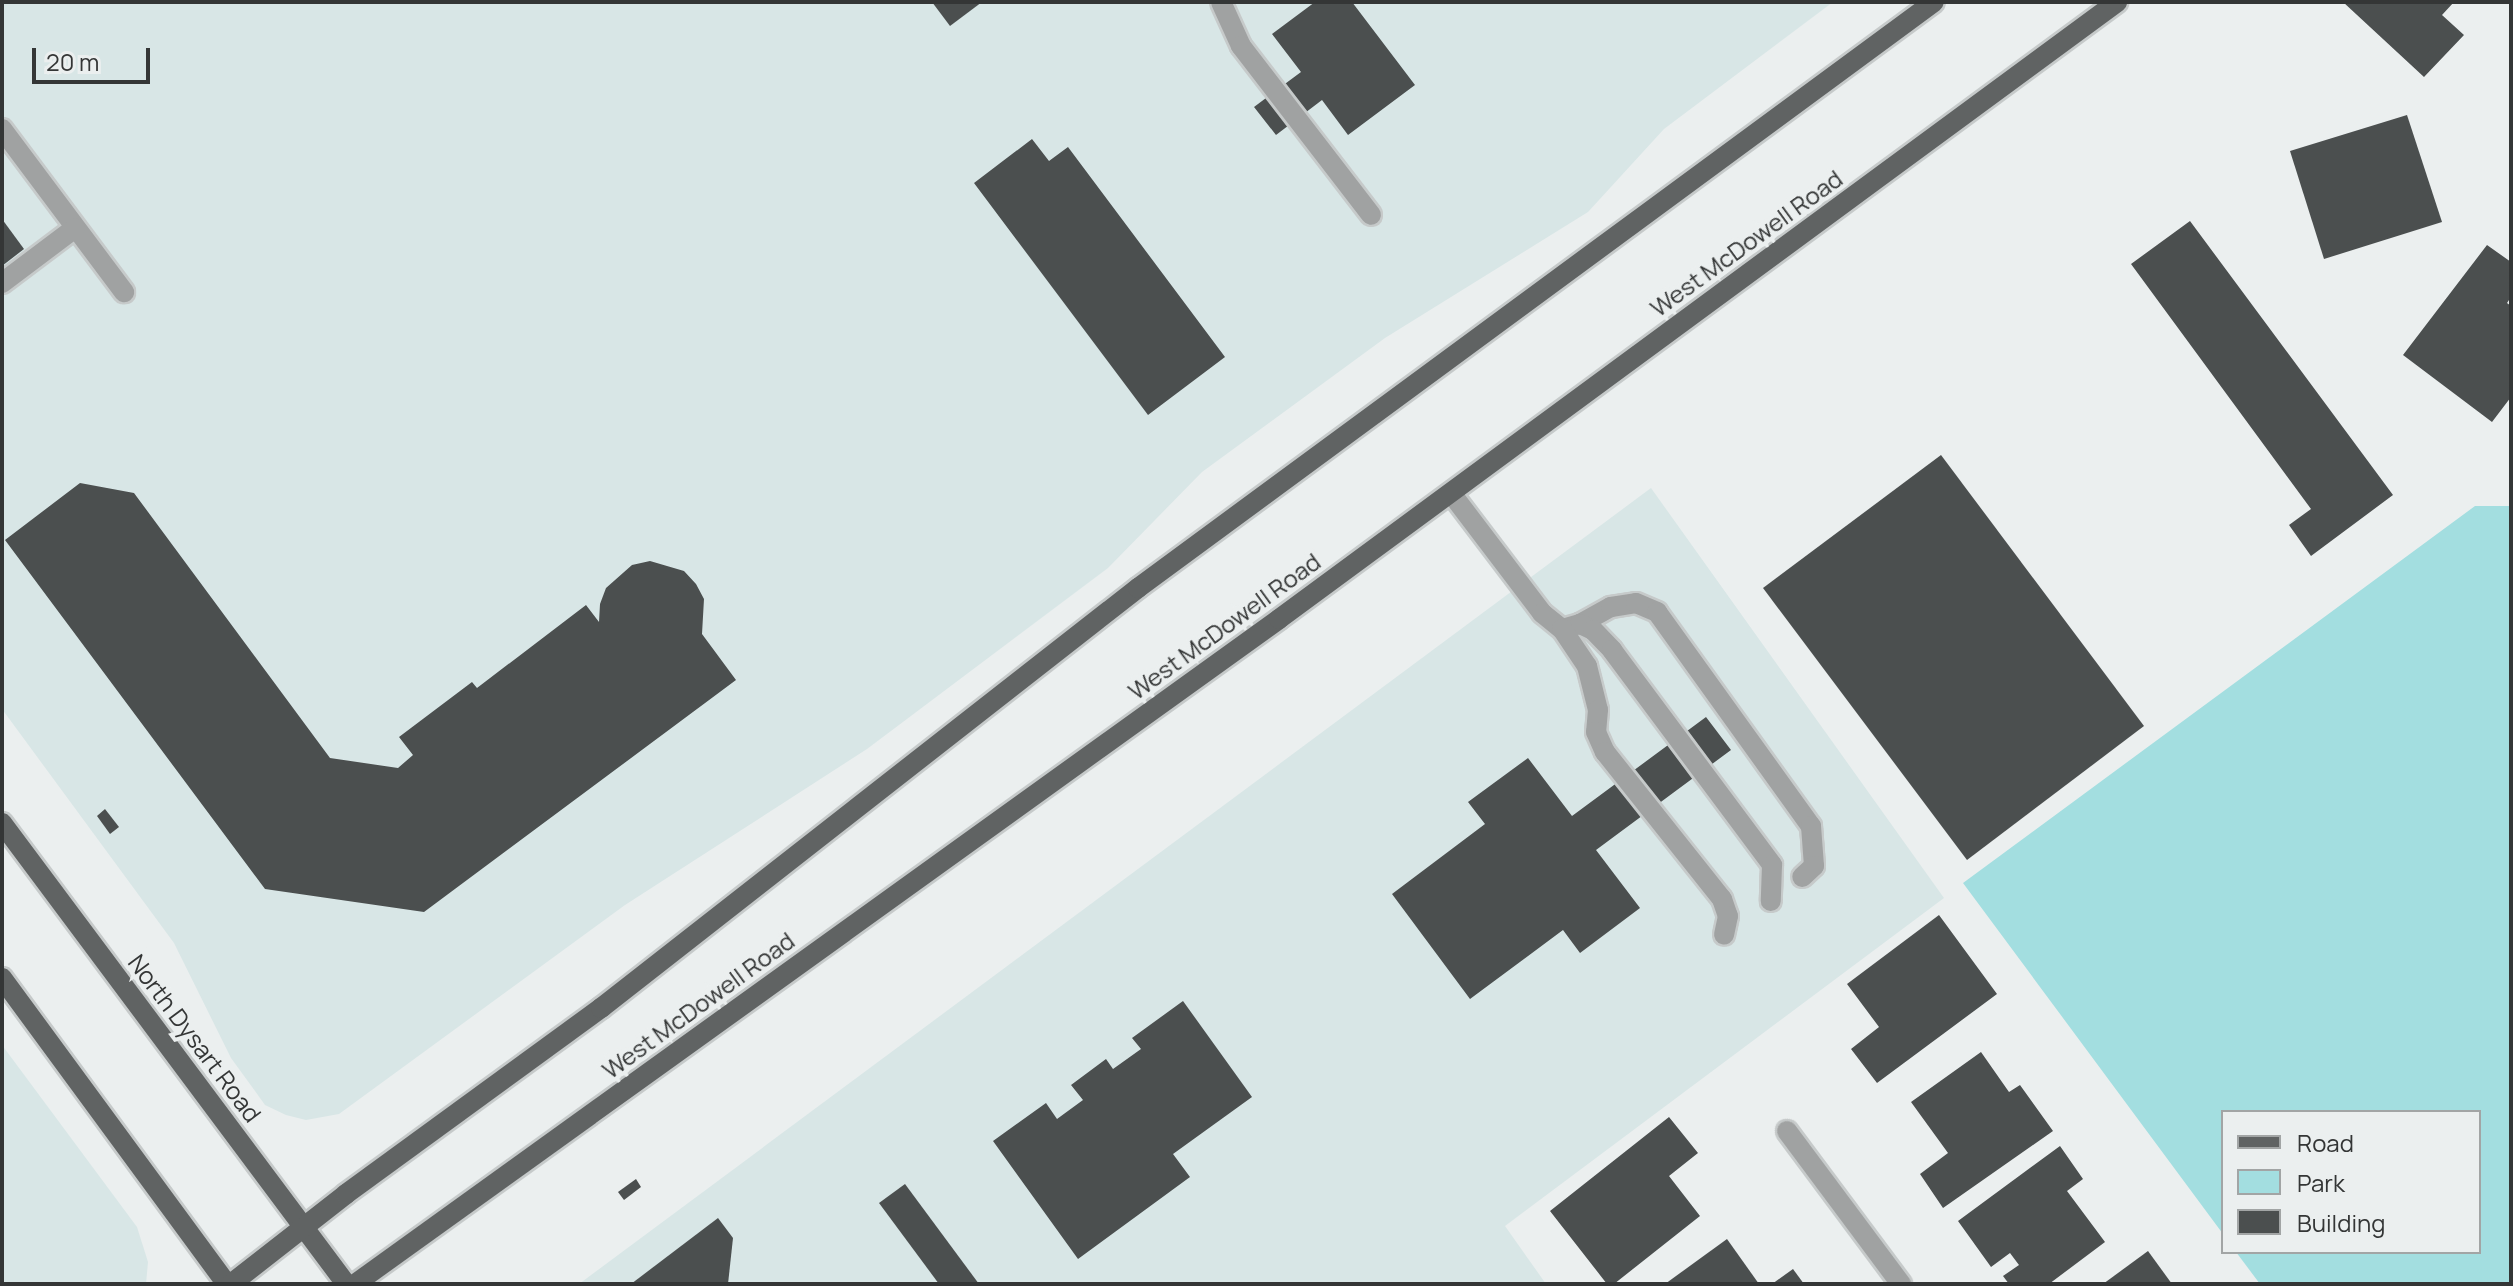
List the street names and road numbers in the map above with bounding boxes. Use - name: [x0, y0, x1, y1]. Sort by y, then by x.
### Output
- street label: West McDowell Road: [1644, 164, 1848, 322]
- street label: West McDowell Road: [1122, 547, 1326, 705]
- street label: West McDowell Road: [596, 926, 800, 1084]
- street label: North Dysart Road: [123, 948, 267, 1128]

